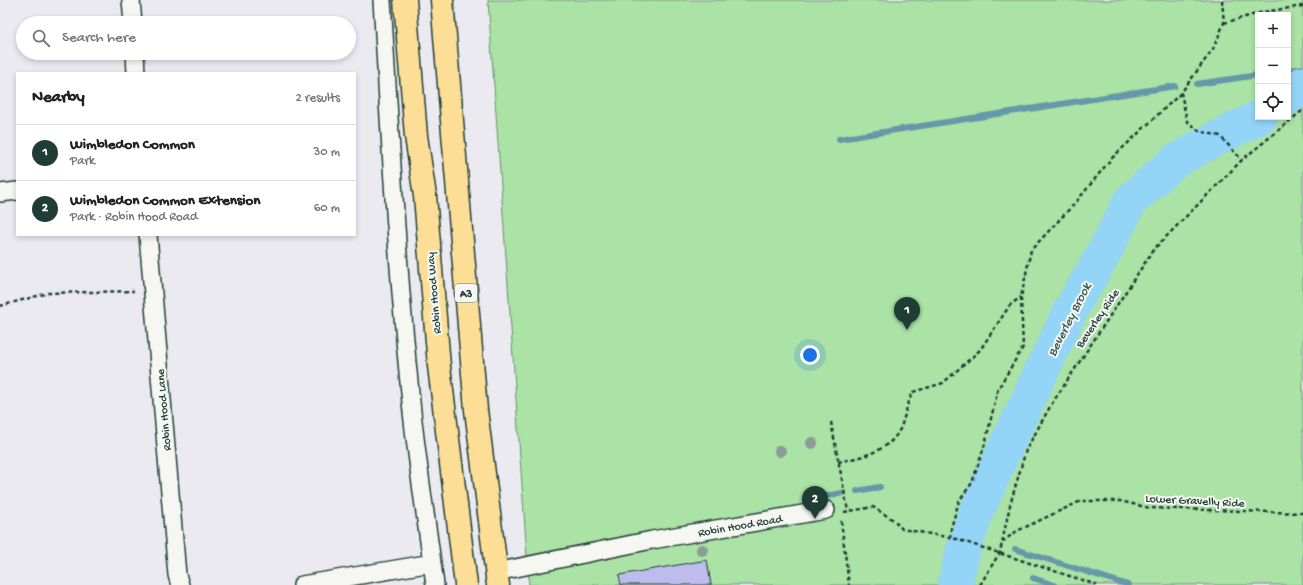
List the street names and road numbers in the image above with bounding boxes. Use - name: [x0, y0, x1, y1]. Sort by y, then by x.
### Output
- street label: Robin Hood Way: [424, 251, 446, 334]
- road number: A3: [455, 284, 477, 302]
- street label: Beverley Ride: [1073, 286, 1124, 352]
- street label: Robin Hood Lane: [154, 368, 176, 451]
- street label: Lower Gravelly Ride: [1145, 492, 1246, 512]
- street label: Robin Hood Road: [697, 512, 785, 541]

